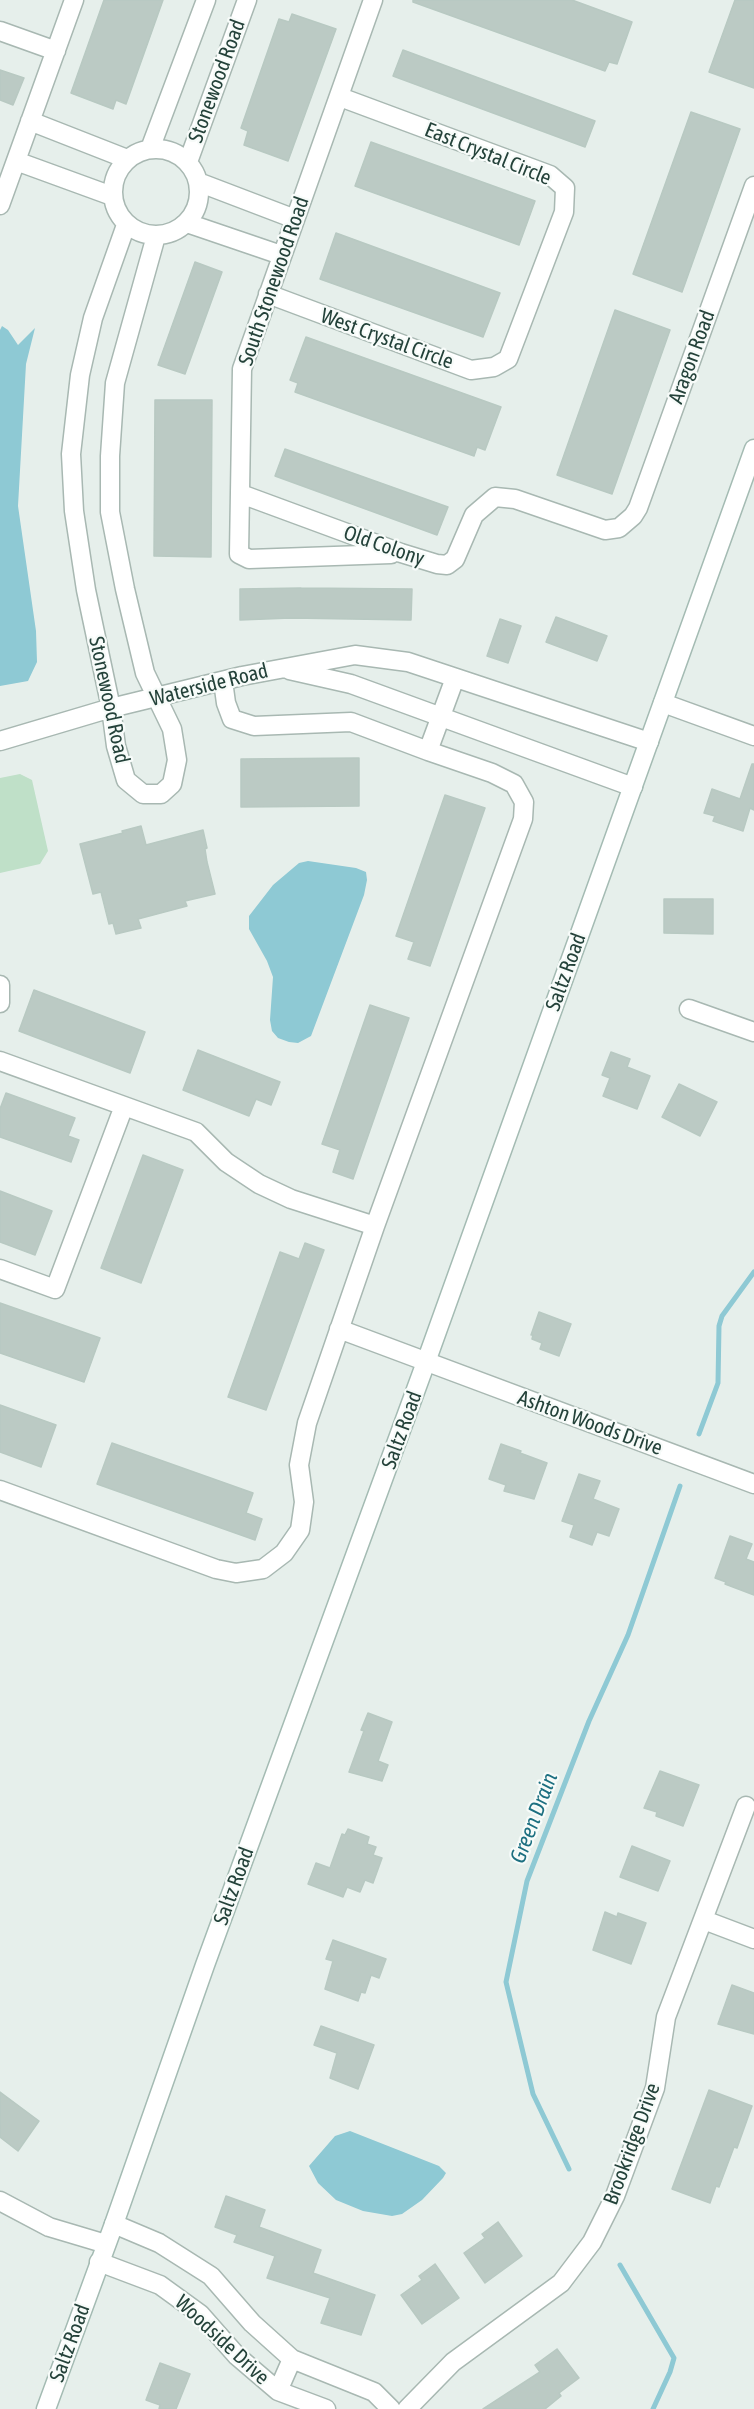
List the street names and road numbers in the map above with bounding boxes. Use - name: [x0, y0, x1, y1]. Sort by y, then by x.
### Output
- street label: Stonewood Road: [183, 16, 251, 146]
- street label: East Crystal Circle: [421, 117, 555, 191]
- street label: South Stonewood Road: [233, 193, 315, 369]
- street label: West Crystal Circle: [317, 303, 457, 375]
- street label: Aragon Road: [663, 307, 721, 407]
- street label: Old Colony: [340, 520, 428, 572]
- street label: Stonewood Road: [83, 634, 135, 766]
- street label: Waterside Road: [147, 658, 271, 712]
- street label: Saltz Road: [540, 930, 592, 1014]
- street label: Ashton Woods Drive: [514, 1385, 666, 1461]
- street label: Saltz Road: [376, 1388, 428, 1472]
- street label: Saltz Road: [208, 1844, 260, 1928]
- street label: Brookridge Drive: [598, 2080, 666, 2208]
- street label: Woodside Drive: [170, 2290, 274, 2390]
- street label: Saltz Road: [44, 2301, 96, 2385]

